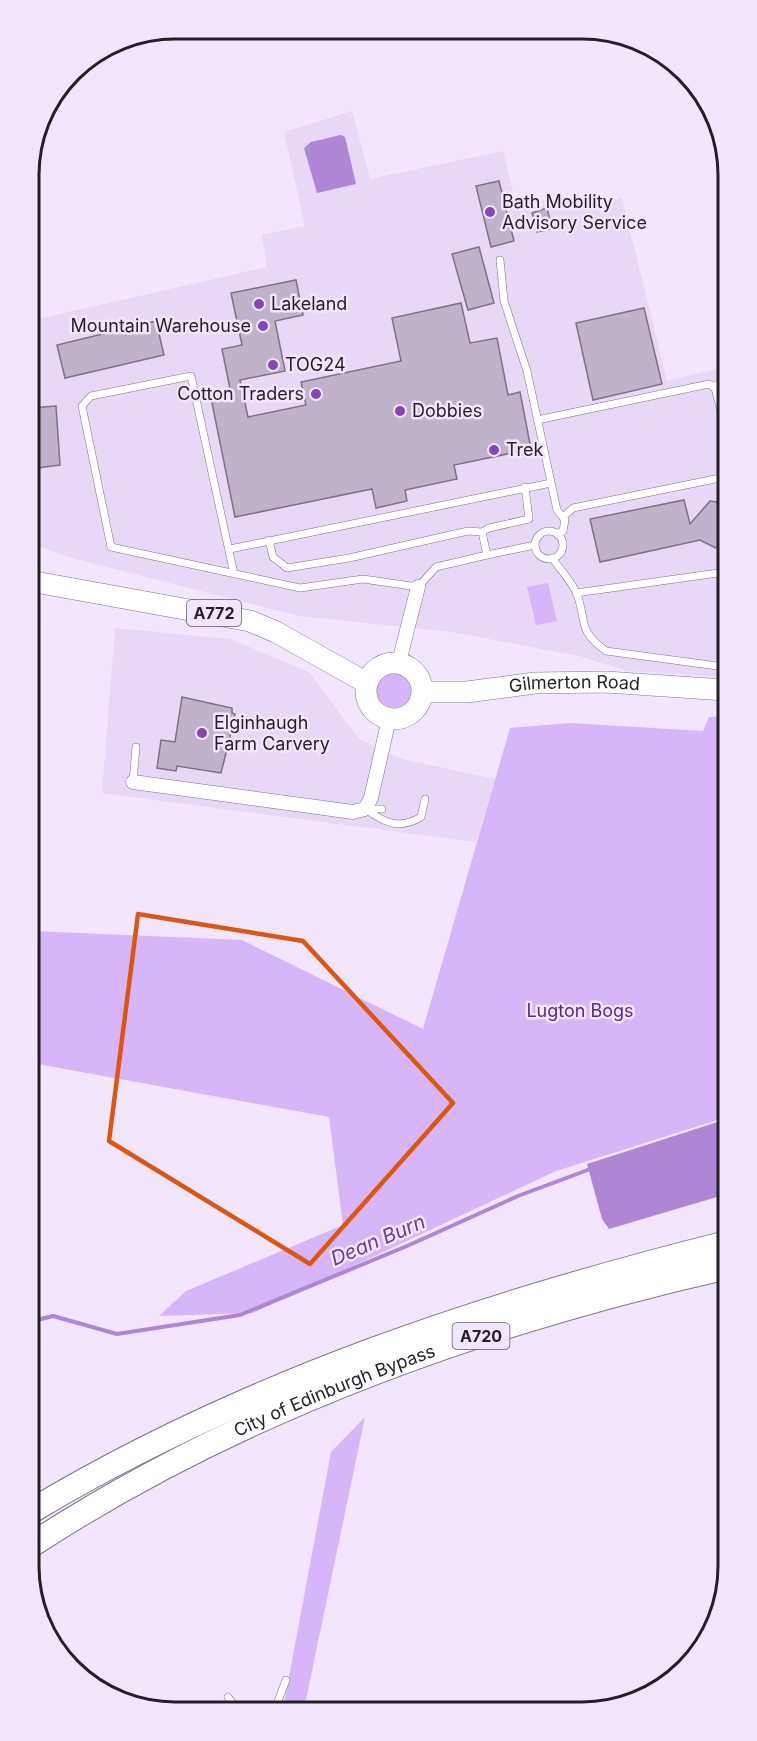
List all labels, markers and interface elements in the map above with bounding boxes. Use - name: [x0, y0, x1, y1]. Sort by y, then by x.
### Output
- place label: Bath Mobility Advisory Service: [502, 191, 647, 233]
- marker: Bath Mobility Advisory Service: [483, 205, 497, 219]
- place label: Lakeland: [271, 293, 347, 314]
- marker: Lakeland: [252, 297, 266, 311]
- place label: Mountain Warehouse: [71, 315, 251, 336]
- marker: Mountain Warehouse: [256, 319, 270, 333]
- place label: TOG24: [285, 354, 346, 375]
- marker: TOG24: [266, 358, 280, 372]
- place label: Cotton Traders: [177, 383, 304, 404]
- marker: Cotton Traders: [309, 387, 323, 401]
- place label: Dobbies: [412, 400, 482, 421]
- marker: Dobbies: [393, 404, 407, 418]
- place label: Trek: [506, 439, 544, 460]
- marker: Trek: [487, 443, 501, 457]
- road number: A772: [187, 600, 241, 626]
- street label: Gilmerton Road: [508, 671, 641, 696]
- place label: Elginhaugh Farm Carvery: [214, 712, 330, 754]
- marker: Elginhaugh Farm Carvery: [195, 726, 209, 740]
- park label: Lugton Bogs: [526, 1000, 634, 1021]
- water label: Dean Burn: [327, 1209, 429, 1271]
- road number: A720: [452, 1323, 510, 1349]
- street label: City of Edinburgh Bypass: [230, 1340, 438, 1441]

